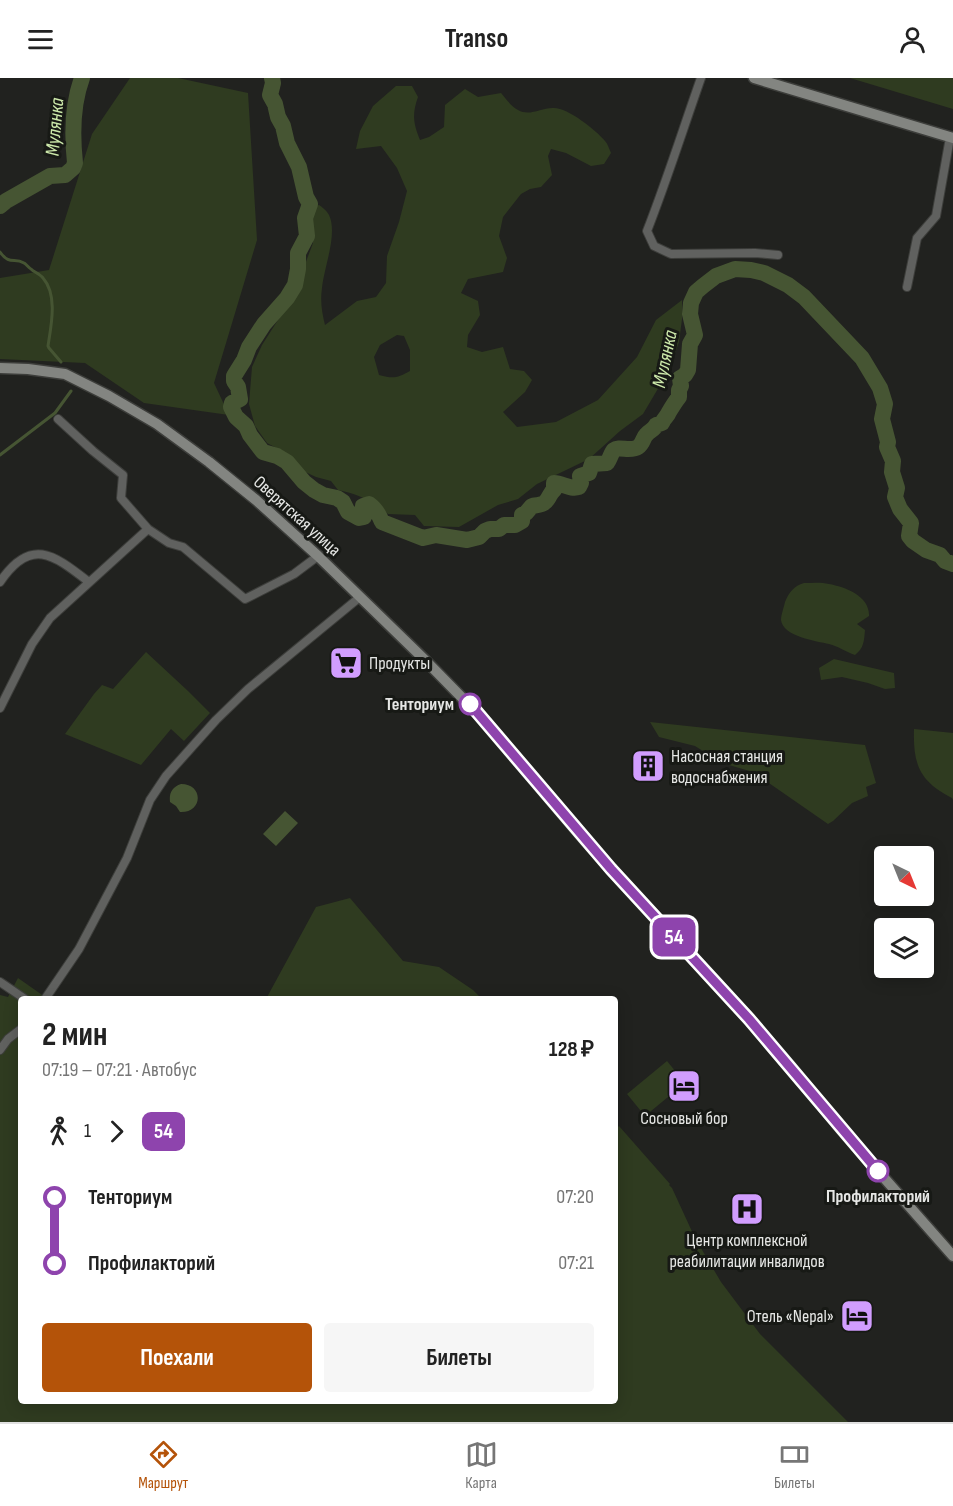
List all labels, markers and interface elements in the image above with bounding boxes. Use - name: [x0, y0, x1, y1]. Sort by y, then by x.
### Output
- icon: menu: [24, 23, 57, 56]
- text: Transo: [445, 23, 508, 55]
- icon: person: [896, 23, 929, 56]
- water label: Мулянка: [41, 97, 69, 157]
- water label: Мулянка: [647, 328, 683, 390]
- street label: Оверятская улица: [249, 471, 345, 561]
- supermarket icon: Пpoдукты: [328, 645, 364, 681]
- place label: Пpoдукты: [369, 653, 430, 674]
- marker: Тенториум: [459, 693, 481, 715]
- place label: Тенториум: [385, 694, 454, 715]
- place label: Насосная станция водоснабжения: [671, 746, 783, 788]
- building icon: Насосная станция водоснабжения: [630, 748, 666, 784]
- north arrow: [874, 846, 934, 906]
- map controls: [874, 846, 934, 978]
- line badge: 54: [647, 918, 701, 956]
- button: layers: [874, 918, 934, 978]
- text: 54: [664, 925, 684, 950]
- text: 2 мин: [42, 1015, 107, 1055]
- text: 128 ₽: [549, 1036, 594, 1063]
- text: 07:19 – 07:21 · Автобус: [42, 1058, 197, 1082]
- hotel icon: Сосновый бор: [666, 1068, 702, 1104]
- place label: Сосновый бор: [640, 1108, 728, 1129]
- icon: walk: [42, 1115, 75, 1148]
- icon: forward: [100, 1115, 133, 1148]
- text: 1: [84, 1119, 91, 1143]
- text: 54: [154, 1119, 173, 1144]
- marker: Профилакторий: [867, 1160, 889, 1182]
- text: Тенториум: [88, 1184, 172, 1211]
- text: 07:20: [556, 1185, 594, 1209]
- place label: Профилакторий: [826, 1186, 930, 1207]
- hospital icon: Центр комплексной реабилитации инвалидов: [729, 1191, 765, 1227]
- place label: Центр комплексной реабилитации инвалидов: [669, 1230, 825, 1272]
- text: Профилакторий: [88, 1250, 215, 1277]
- text: 07:21: [558, 1251, 594, 1275]
- hotel icon: Отель «Nepal»: [839, 1298, 875, 1334]
- place label: Отель «Nepal»: [747, 1306, 834, 1327]
- button: Поехали: [42, 1323, 312, 1392]
- button: Билеты: [324, 1323, 594, 1392]
- tab: Маршрут: [138, 1438, 188, 1493]
- tab: Карта: [465, 1438, 498, 1493]
- tab: Билеты: [774, 1438, 815, 1493]

